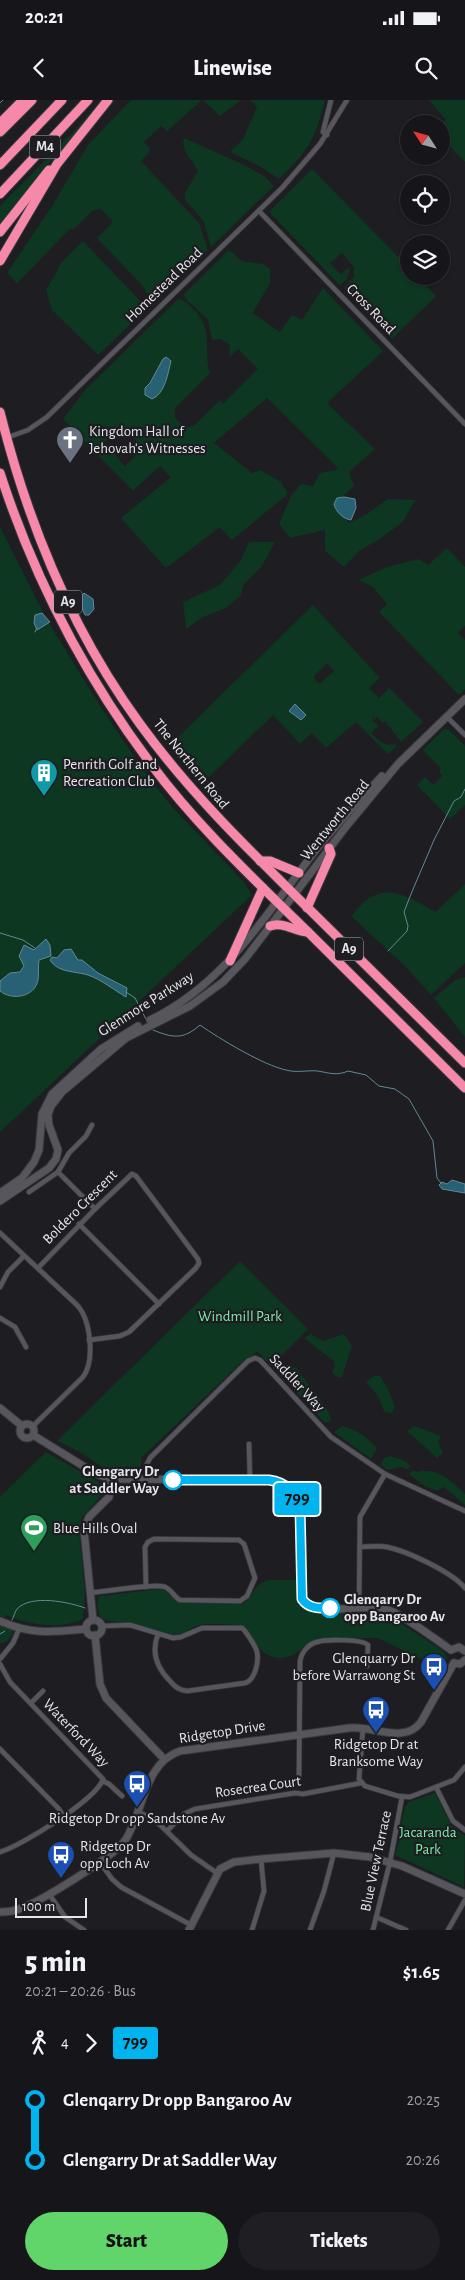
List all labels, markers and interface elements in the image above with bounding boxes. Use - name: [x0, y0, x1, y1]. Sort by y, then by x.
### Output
- text: 20:21: [25, 8, 64, 27]
- icon: back: [25, 54, 53, 82]
- icon: search: [412, 54, 440, 82]
- text: Linewise: [193, 57, 272, 79]
- north arrow: [400, 115, 450, 165]
- map controls: [400, 115, 450, 285]
- road number: M4: [30, 136, 60, 158]
- button: locate: [400, 175, 450, 225]
- button: layers: [400, 235, 450, 285]
- street label: Homestead Road: [123, 245, 205, 325]
- street label: Cross Road: [344, 281, 398, 337]
- place label: Kingdom Hall of Jehovah's Witnesses: [89, 424, 206, 456]
- church icon: Kingdom Hall of Jehovah's Witnesses: [55, 425, 85, 464]
- road number: A9: [54, 591, 82, 614]
- street label: The Northern Road: [150, 716, 232, 812]
- place label: Penrith Golf and Recreation Club: [63, 757, 158, 789]
- building icon: Penrith Golf and Recreation Club: [29, 758, 59, 797]
- street label: Wentworth Road: [298, 777, 372, 863]
- road number: A9: [335, 938, 363, 961]
- street label: Glenmore Parkway: [96, 968, 197, 1039]
- street label: Boldero Crescent: [40, 1167, 120, 1247]
- park label: Windmill Park: [198, 1309, 282, 1324]
- street label: Saddler Way: [267, 1351, 328, 1415]
- place label: Glengarry Dr at Saddler Way: [69, 1464, 160, 1496]
- marker: Glengarry Dr at Saddler Way: [163, 1470, 183, 1490]
- line badge: 799: [268, 1483, 326, 1515]
- text: 799: [284, 1490, 310, 1508]
- sports icon: Blue Hills Oval: [19, 1513, 49, 1552]
- place label: Blue Hills Oval: [53, 1521, 137, 1536]
- place label: Glenqarry Dr opp Bangaroo Av: [344, 1592, 445, 1624]
- marker: Glenqarry Dr opp Bangaroo Av: [320, 1598, 340, 1618]
- place label: Glenquarry Dr before Warrawong St: [293, 1651, 415, 1683]
- bus stop icon: Glenquarry Dr before Warrawong St: [419, 1652, 449, 1691]
- bus stop icon: Ridgetop Dr at Branksome Way: [361, 1695, 391, 1734]
- street label: Waterford Way: [40, 1696, 112, 1770]
- street label: Ridgetop Drive: [178, 1718, 266, 1746]
- place label: Ridgetop Dr at Branksome Way: [329, 1737, 424, 1769]
- bus stop icon: Ridgetop Dr opp Sandstone Av: [122, 1769, 152, 1808]
- street label: Rosecrea Court: [214, 1774, 302, 1800]
- street label: Blue View Terrace: [358, 1809, 394, 1913]
- place label: Ridgetop Dr opp Sandstone Av: [49, 1811, 226, 1826]
- park label: Jacaranda Park: [399, 1825, 457, 1857]
- place label: Ridgetop Dr opp Loch Av: [80, 1839, 151, 1871]
- bus stop icon: Ridgetop Dr opp Loch Av: [46, 1840, 76, 1879]
- scale bar: [15, 1895, 88, 1918]
- text: 100 m: [22, 1900, 55, 1914]
- text: 5 min: [25, 1949, 87, 1977]
- text: $1.65: [403, 1963, 440, 1982]
- text: 20:21 – 20:26 · Bus: [25, 1983, 136, 1999]
- icon: walk: [25, 2029, 53, 2057]
- icon: forward: [77, 2029, 105, 2057]
- text: 4: [61, 2034, 69, 2050]
- text: 799: [123, 2034, 148, 2052]
- text: Glenqarry Dr opp Bangaroo Av: [63, 2091, 292, 2110]
- text: 20:25: [407, 2092, 440, 2108]
- text: Glengarry Dr at Saddler Way: [63, 2151, 277, 2170]
- text: 20:26: [406, 2152, 440, 2168]
- button: Start: [25, 2212, 228, 2270]
- button: Tickets: [238, 2212, 440, 2270]

